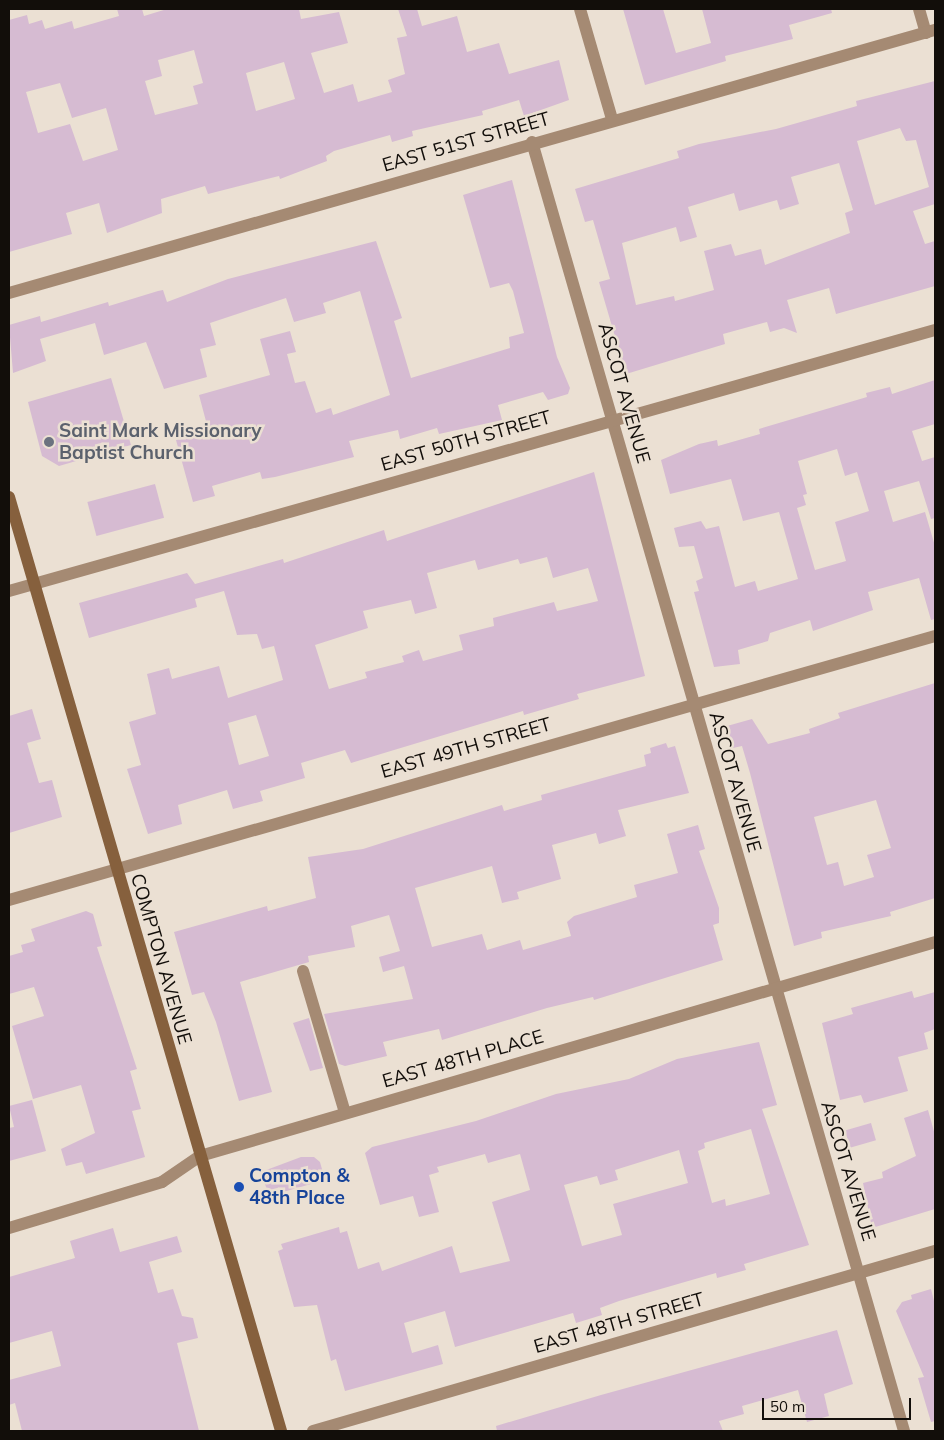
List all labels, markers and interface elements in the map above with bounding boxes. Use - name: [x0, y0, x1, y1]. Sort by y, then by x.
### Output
- street label: EAST 51ST STREET: [380, 107, 552, 177]
- street label: ASCOT AVENUE: [593, 320, 655, 466]
- street label: EAST 50TH STREET: [378, 406, 554, 476]
- place label: Saint Mark Missionary Baptist Church: [59, 420, 262, 464]
- marker: Saint Mark Missionary Baptist Church: [43, 436, 55, 448]
- street label: ASCOT AVENUE: [704, 709, 766, 855]
- street label: EAST 49TH STREET: [378, 713, 554, 783]
- street label: COMPTON AVENUE: [126, 871, 196, 1047]
- street label: EAST 48TH PLACE: [380, 1025, 546, 1093]
- street label: ASCOT AVENUE: [816, 1098, 880, 1244]
- place label: Compton & 48th Place: [249, 1165, 349, 1209]
- marker: Compton & 48th Place: [233, 1181, 245, 1193]
- street label: EAST 48TH STREET: [531, 1288, 707, 1358]
- scale bar: [764, 1388, 913, 1420]
- text: 50 m: [770, 1397, 805, 1416]

